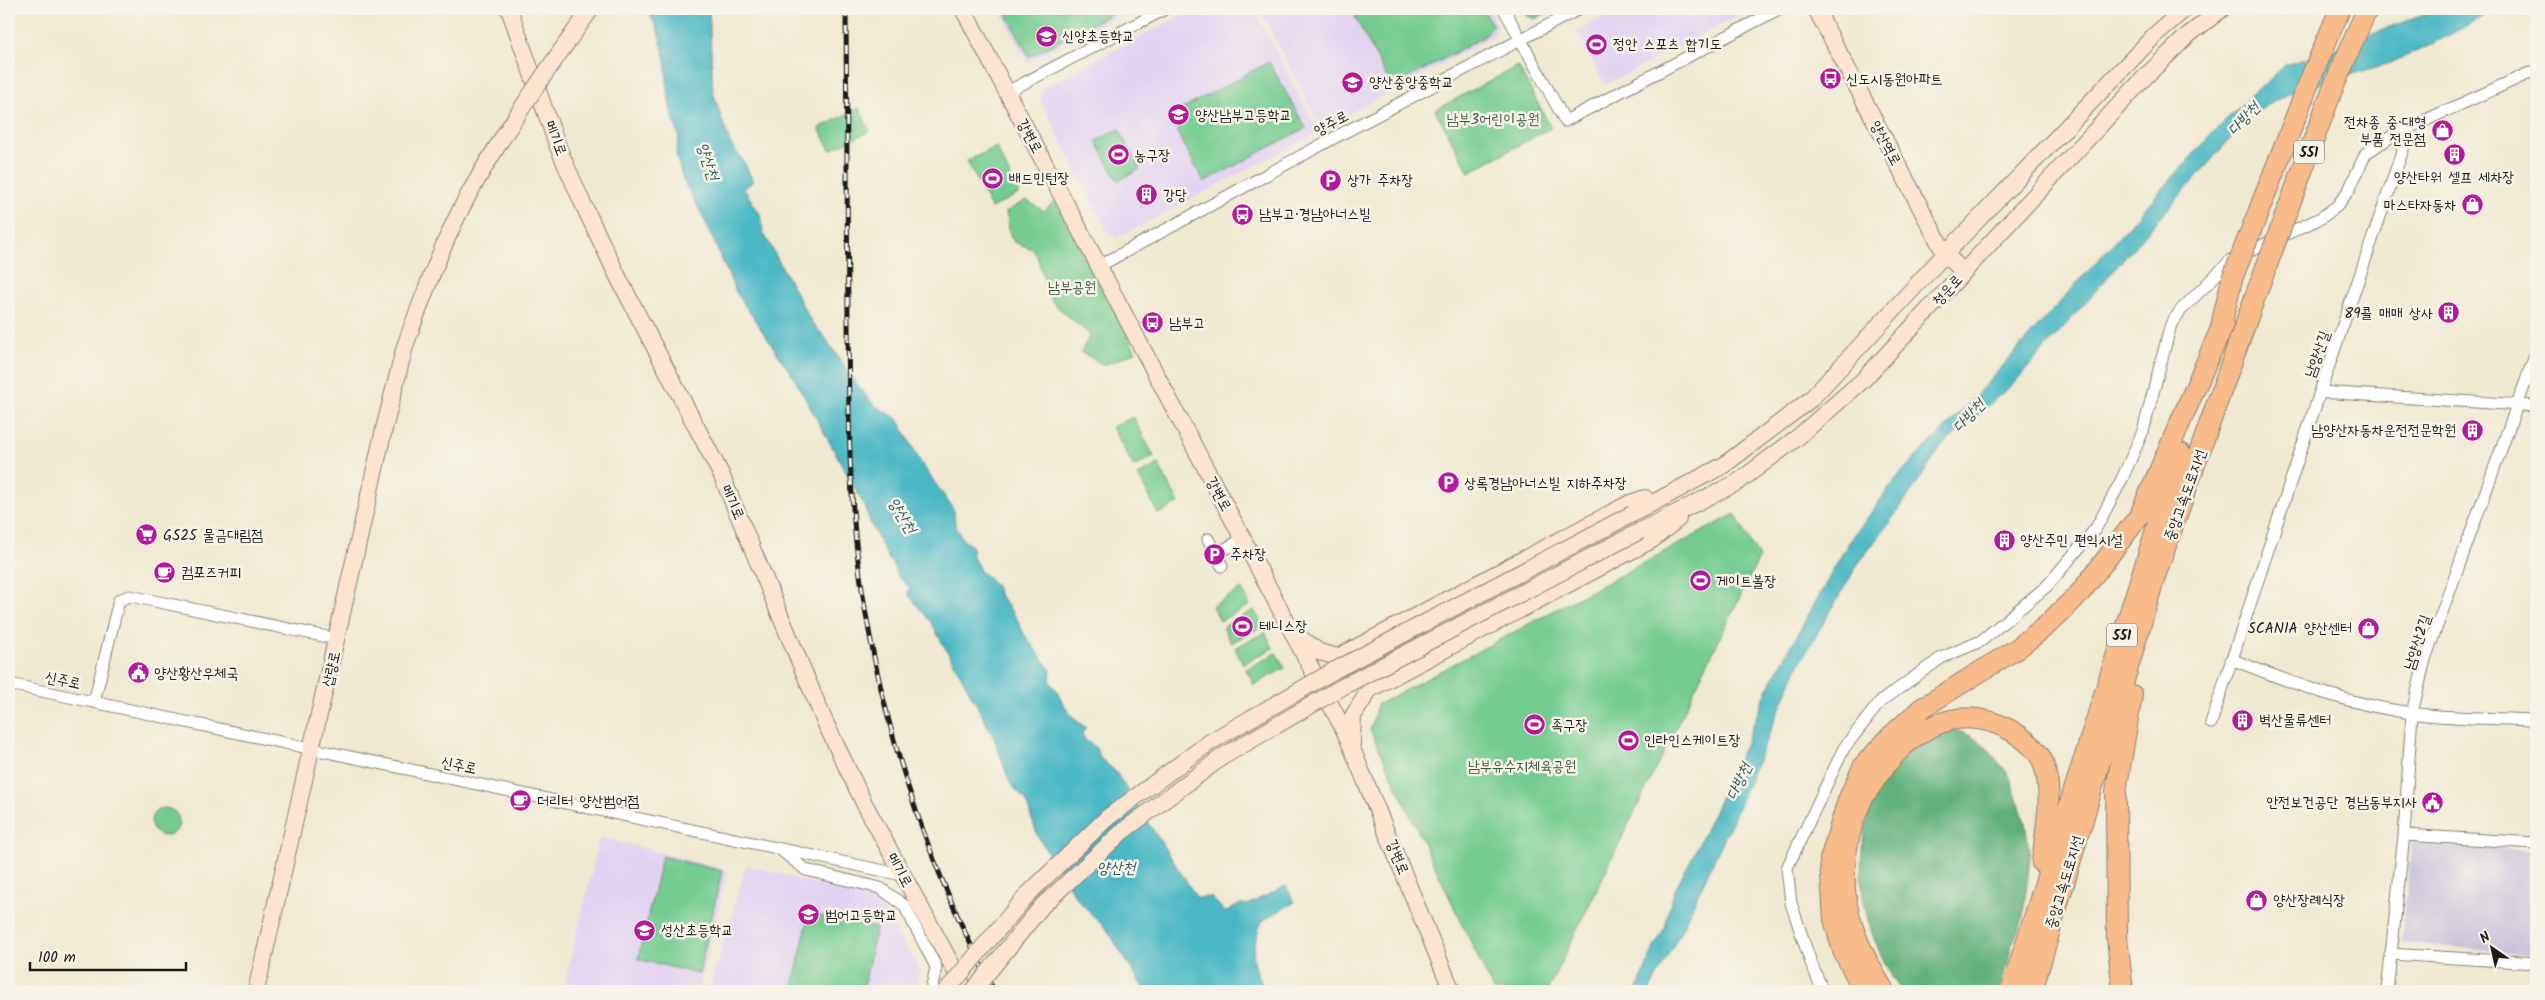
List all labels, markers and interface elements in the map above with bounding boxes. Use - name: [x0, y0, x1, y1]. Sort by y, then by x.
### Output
- school or university icon: 신양초등학교: [1034, 24, 1058, 48]
- place label: 신양초등학교: [1062, 25, 1134, 49]
- sports icon: 정안 스포츠 합기도: [1585, 32, 1609, 56]
- place label: 정안 스포츠 합기도: [1613, 33, 1722, 57]
- bus stop icon: 신도시동원아파트: [1818, 67, 1842, 91]
- place label: 신도시동원아파트: [1846, 68, 1943, 92]
- school or university icon: 양산중앙중학교: [1341, 70, 1365, 94]
- place label: 양산중앙중학교: [1369, 71, 1454, 95]
- water label: 다방천: [2222, 95, 2268, 142]
- school or university icon: 양산남부고등학교: [1167, 103, 1191, 127]
- place label: 양산남부고등학교: [1195, 104, 1292, 128]
- street label: 양주로: [1310, 105, 1353, 143]
- park label: 남부3어린이공원: [1446, 108, 1540, 132]
- place label: 전차종 중·대형 부품 전문점: [2344, 111, 2426, 152]
- street label: 강변로: [1010, 115, 1048, 158]
- street label: 메기로: [537, 117, 573, 160]
- street label: 양산역로: [1863, 117, 1907, 170]
- shop icon: 전차종 중·대형 부품 전문점: [2430, 119, 2454, 143]
- water label: 양산천: [690, 139, 726, 186]
- road number: 551: [2294, 140, 2324, 163]
- building icon: 양산타워 셀프 세차장: [2442, 142, 2466, 166]
- sports icon: 농구장: [1106, 143, 1130, 167]
- place label: 농구장: [1134, 144, 1170, 168]
- sports icon: 배드민턴장: [981, 166, 1005, 190]
- place label: 양산타워 셀프 세차장: [2394, 166, 2514, 190]
- place label: 배드민턴장: [1009, 167, 1069, 191]
- parking icon: 상가 주차장: [1319, 168, 1343, 192]
- place label: 상가 주차장: [1347, 169, 1413, 193]
- building icon: 강당: [1135, 183, 1159, 207]
- place label: 강당: [1163, 184, 1187, 208]
- shop icon: 마스타자동차: [2460, 193, 2484, 217]
- place label: 마스타자동차: [2384, 194, 2456, 218]
- bus stop icon: 남부고·경남아너스빌: [1231, 202, 1255, 226]
- place label: 남부고·경남아너스빌: [1259, 203, 1371, 227]
- street label: 청운로: [1927, 269, 1969, 312]
- park label: 남부공원: [1048, 276, 1096, 300]
- building icon: 89콜 매매 상사: [2437, 301, 2461, 325]
- place label: 89콜 매매 상사: [2344, 302, 2433, 326]
- bus stop icon: 남부고: [1141, 311, 1165, 335]
- place label: 남부고: [1169, 312, 1205, 336]
- street label: 남양산길: [2299, 328, 2337, 381]
- water label: 다방천: [1947, 392, 1993, 439]
- building icon: 남양산자동차운전전문학원: [2460, 418, 2484, 442]
- place label: 남양산자동차운전전문학원: [2311, 419, 2456, 443]
- street label: 중앙고속도로지선: [2158, 446, 2214, 545]
- parking icon: 상록경남아너스빌 지하주차장: [1436, 471, 1460, 495]
- place label: 상록경남아너스빌 지하주차장: [1464, 472, 1627, 496]
- street label: 강변로: [1199, 473, 1237, 516]
- street label: 메기로: [714, 481, 750, 524]
- water label: 양산천: [881, 493, 923, 541]
- supermarket icon: GS25 물금대림점: [135, 523, 159, 547]
- place label: GS25 물금대림점: [163, 524, 263, 548]
- building icon: 양산주민 편익시설: [1992, 528, 2016, 552]
- place label: 양산주민 편익시설: [2020, 529, 2123, 553]
- parking icon: 주차장: [1202, 542, 1226, 566]
- place label: 주차장: [1230, 543, 1266, 567]
- cafe icon: 컴포즈커피: [153, 560, 177, 584]
- place label: 컴포즈커피: [181, 561, 241, 585]
- sports icon: 게이트볼장: [1688, 569, 1712, 593]
- place label: 게이트볼장: [1716, 570, 1776, 594]
- street label: 남양산2길: [2398, 611, 2438, 673]
- sports icon: 테니스장: [1231, 614, 1255, 638]
- place label: 테니스장: [1259, 615, 1307, 639]
- shop icon: SCANIA 양산센터: [2356, 616, 2380, 640]
- place label: SCANIA 양산센터: [2248, 617, 2352, 641]
- road number: 551: [2107, 624, 2137, 646]
- street label: 삽량로: [316, 649, 348, 690]
- public building icon: 양산황산우체국: [126, 661, 150, 685]
- place label: 양산황산우체국: [154, 662, 239, 686]
- street label: 신주로: [43, 665, 83, 696]
- building icon: 벽산물류센터: [2231, 708, 2255, 732]
- place label: 벽산물류센터: [2259, 709, 2331, 733]
- sports icon: 족구장: [1523, 713, 1547, 737]
- place label: 족구장: [1551, 714, 1587, 738]
- sports icon: 인라인스케이트장: [1616, 728, 1640, 752]
- place label: 인라인스케이트장: [1644, 729, 1741, 753]
- street label: 신주로: [439, 750, 479, 781]
- park label: 남부유수지체육공원: [1468, 755, 1576, 779]
- water label: 다방천: [1720, 757, 1760, 804]
- cafe icon: 더리터 양산범어점: [509, 789, 533, 813]
- place label: 더리터 양산범어점: [537, 790, 640, 814]
- public building icon: 안전보건공단 경남동부지사: [2421, 790, 2445, 814]
- place label: 안전보건공단 경남동부지사: [2266, 791, 2417, 815]
- street label: 중앙고속도로지선: [2039, 833, 2091, 932]
- street label: 강변로: [1379, 836, 1415, 879]
- street label: 메기로: [880, 849, 918, 892]
- water label: 양산천: [1097, 856, 1137, 881]
- shop icon: 양산장례식장: [2245, 888, 2269, 912]
- place label: 양산장례식장: [2273, 889, 2345, 913]
- school or university icon: 범어고등학교: [797, 903, 821, 927]
- place label: 범어고등학교: [825, 904, 897, 928]
- school or university icon: 성산초등학교: [633, 918, 657, 942]
- place label: 성산초등학교: [661, 919, 733, 943]
- north arrow: [2468, 922, 2518, 972]
- text: N: [2475, 926, 2495, 950]
- scale bar: [30, 940, 186, 972]
- text: 100 m: [38, 946, 76, 970]

